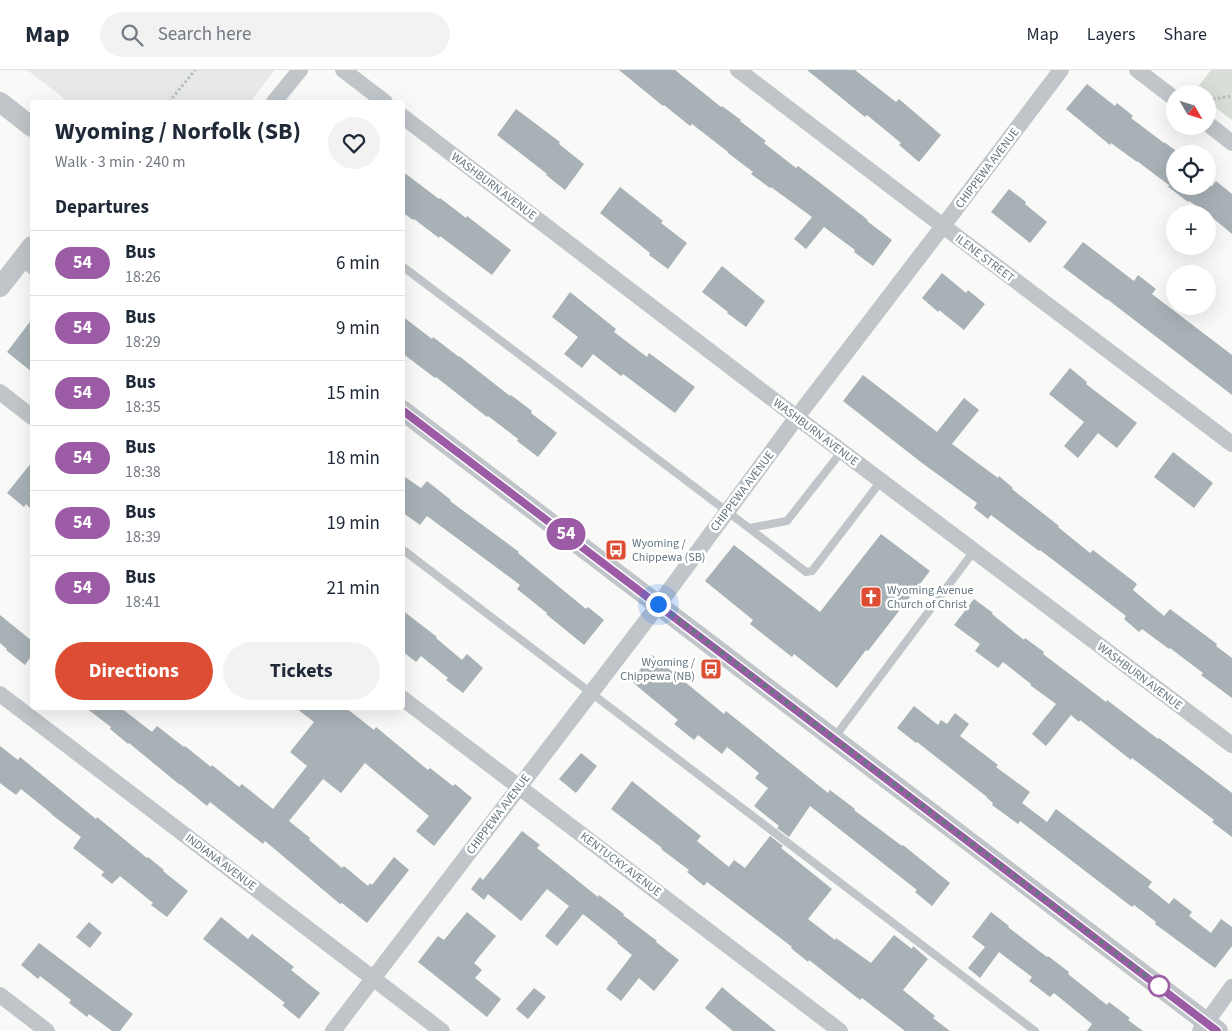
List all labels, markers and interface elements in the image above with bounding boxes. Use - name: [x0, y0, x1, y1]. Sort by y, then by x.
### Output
- search box: [100, 12, 450, 57]
- text: Map: [25, 17, 70, 52]
- icon: search: [118, 21, 146, 49]
- text: Search here: [158, 21, 251, 48]
- text: Map: [1027, 22, 1059, 47]
- text: Layers: [1087, 22, 1136, 47]
- text: Share: [1164, 22, 1207, 47]
- north arrow: [1166, 85, 1216, 135]
- map controls: [1166, 85, 1216, 315]
- text: Wyoming / Norfolk (SB): [55, 114, 301, 149]
- button: heart: [328, 117, 380, 169]
- street label: CHIPPEWA AVENUE: [951, 125, 1023, 212]
- button: locate: [1166, 145, 1216, 195]
- street label: WASHBURN AVENUE: [448, 149, 540, 224]
- text: Walk · 3 min · 240 m: [55, 151, 186, 173]
- text: Departures: [55, 194, 149, 221]
- button: +: [1166, 205, 1216, 255]
- street label: ILENE STREET: [952, 230, 1018, 287]
- text: Bus: [125, 239, 156, 266]
- text: 54: [73, 250, 92, 275]
- text: 6 min: [336, 250, 380, 277]
- button: −: [1166, 265, 1216, 315]
- text: 18:26: [125, 266, 161, 288]
- text: Bus: [125, 304, 156, 331]
- text: 54: [73, 315, 92, 340]
- text: 9 min: [336, 315, 380, 342]
- text: 18:29: [125, 331, 161, 353]
- text: Bus: [125, 369, 156, 396]
- text: 54: [73, 380, 92, 405]
- text: 15 min: [326, 380, 380, 407]
- street label: WASHBURN AVENUE: [770, 395, 862, 470]
- text: 18:35: [125, 396, 161, 418]
- text: Bus: [125, 434, 156, 461]
- text: 54: [73, 445, 92, 470]
- text: 18 min: [326, 445, 380, 472]
- street label: CHIPPEWA AVENUE: [706, 448, 778, 535]
- text: 18:38: [125, 461, 161, 483]
- text: Bus: [125, 499, 156, 526]
- text: 54: [73, 510, 92, 535]
- text: 19 min: [326, 510, 380, 537]
- line badge: 54: [544, 518, 588, 550]
- text: 54: [556, 521, 576, 546]
- text: 18:39: [125, 526, 161, 548]
- place label: Wyoming / Chippewa (SB): [632, 535, 705, 566]
- bus stop icon: Wyoming / Chippewa (SB): [604, 538, 628, 562]
- text: Bus: [125, 564, 156, 591]
- text: 54: [73, 575, 92, 600]
- text: 21 min: [326, 575, 380, 602]
- place label: Wyoming Avenue Church of Christ: [887, 582, 973, 613]
- church icon: Wyoming Avenue Church of Christ: [859, 585, 883, 609]
- text: 18:41: [125, 591, 161, 613]
- your location: [646, 592, 671, 617]
- street label: WASHBURN AVENUE: [1094, 639, 1186, 714]
- button: Directions: [55, 642, 213, 700]
- button: Tickets: [223, 642, 380, 700]
- place label: Wyoming / Chippewa (NB): [620, 654, 696, 685]
- bus stop icon: Wyoming / Chippewa (NB): [699, 657, 723, 681]
- street label: CHIPPEWA AVENUE: [462, 771, 534, 858]
- street label: KENTUCKY AVENUE: [577, 828, 665, 901]
- street label: INDIANA AVENUE: [182, 830, 260, 895]
- unlabelled marker: [1148, 975, 1170, 997]

